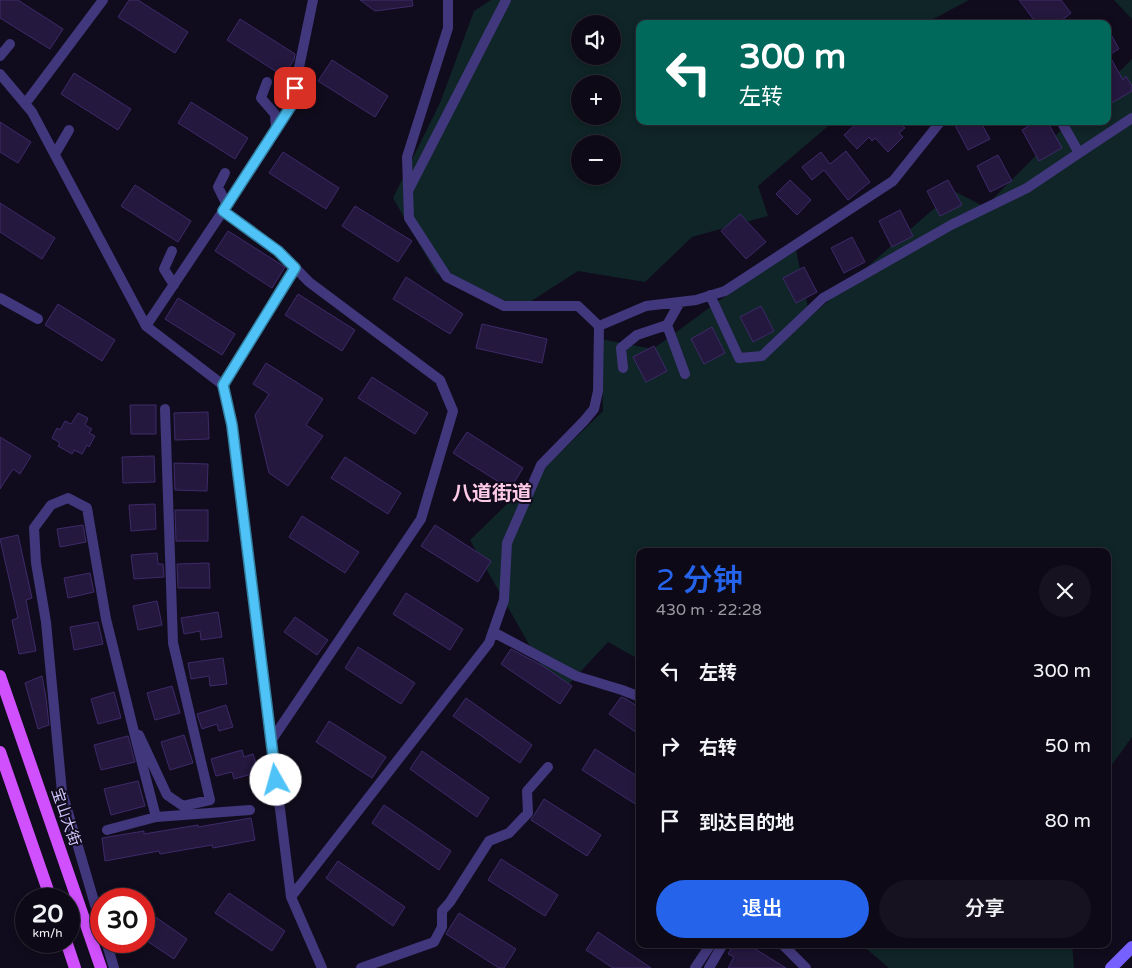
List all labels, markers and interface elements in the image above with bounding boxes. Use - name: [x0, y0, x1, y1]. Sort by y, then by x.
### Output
- map controls: [571, 15, 621, 185]
- button: sound: [571, 15, 621, 65]
- text: 300 m: [739, 36, 846, 78]
- icon: left: [656, 40, 721, 105]
- pin: [274, 67, 316, 109]
- icon: arrive: [281, 74, 309, 102]
- button: +: [571, 75, 621, 125]
- text: 左转: [739, 84, 783, 110]
- button: −: [571, 135, 621, 185]
- district label: 八道街道: [452, 482, 532, 506]
- text: 2 分钟: [656, 562, 743, 599]
- button: close: [1039, 565, 1091, 617]
- text: 430 m · 22:28: [656, 600, 762, 620]
- icon: left: [656, 657, 684, 685]
- text: 300 m: [1033, 660, 1091, 682]
- text: 左转: [699, 662, 737, 684]
- icon: right: [656, 732, 684, 760]
- text: 50 m: [1045, 735, 1091, 757]
- text: 右转: [699, 737, 737, 759]
- position arrow: [249, 753, 301, 805]
- street label: 宝山大街: [48, 786, 84, 848]
- icon: arrive: [656, 807, 684, 835]
- text: 80 m: [1045, 810, 1091, 832]
- text: 到达目的地: [699, 812, 794, 834]
- button: 退出: [656, 880, 869, 938]
- button: 分享: [879, 880, 1091, 938]
- speed limit sign: 30: [90, 888, 155, 953]
- text: 20: [32, 899, 63, 929]
- text: km/h: [32, 926, 63, 940]

